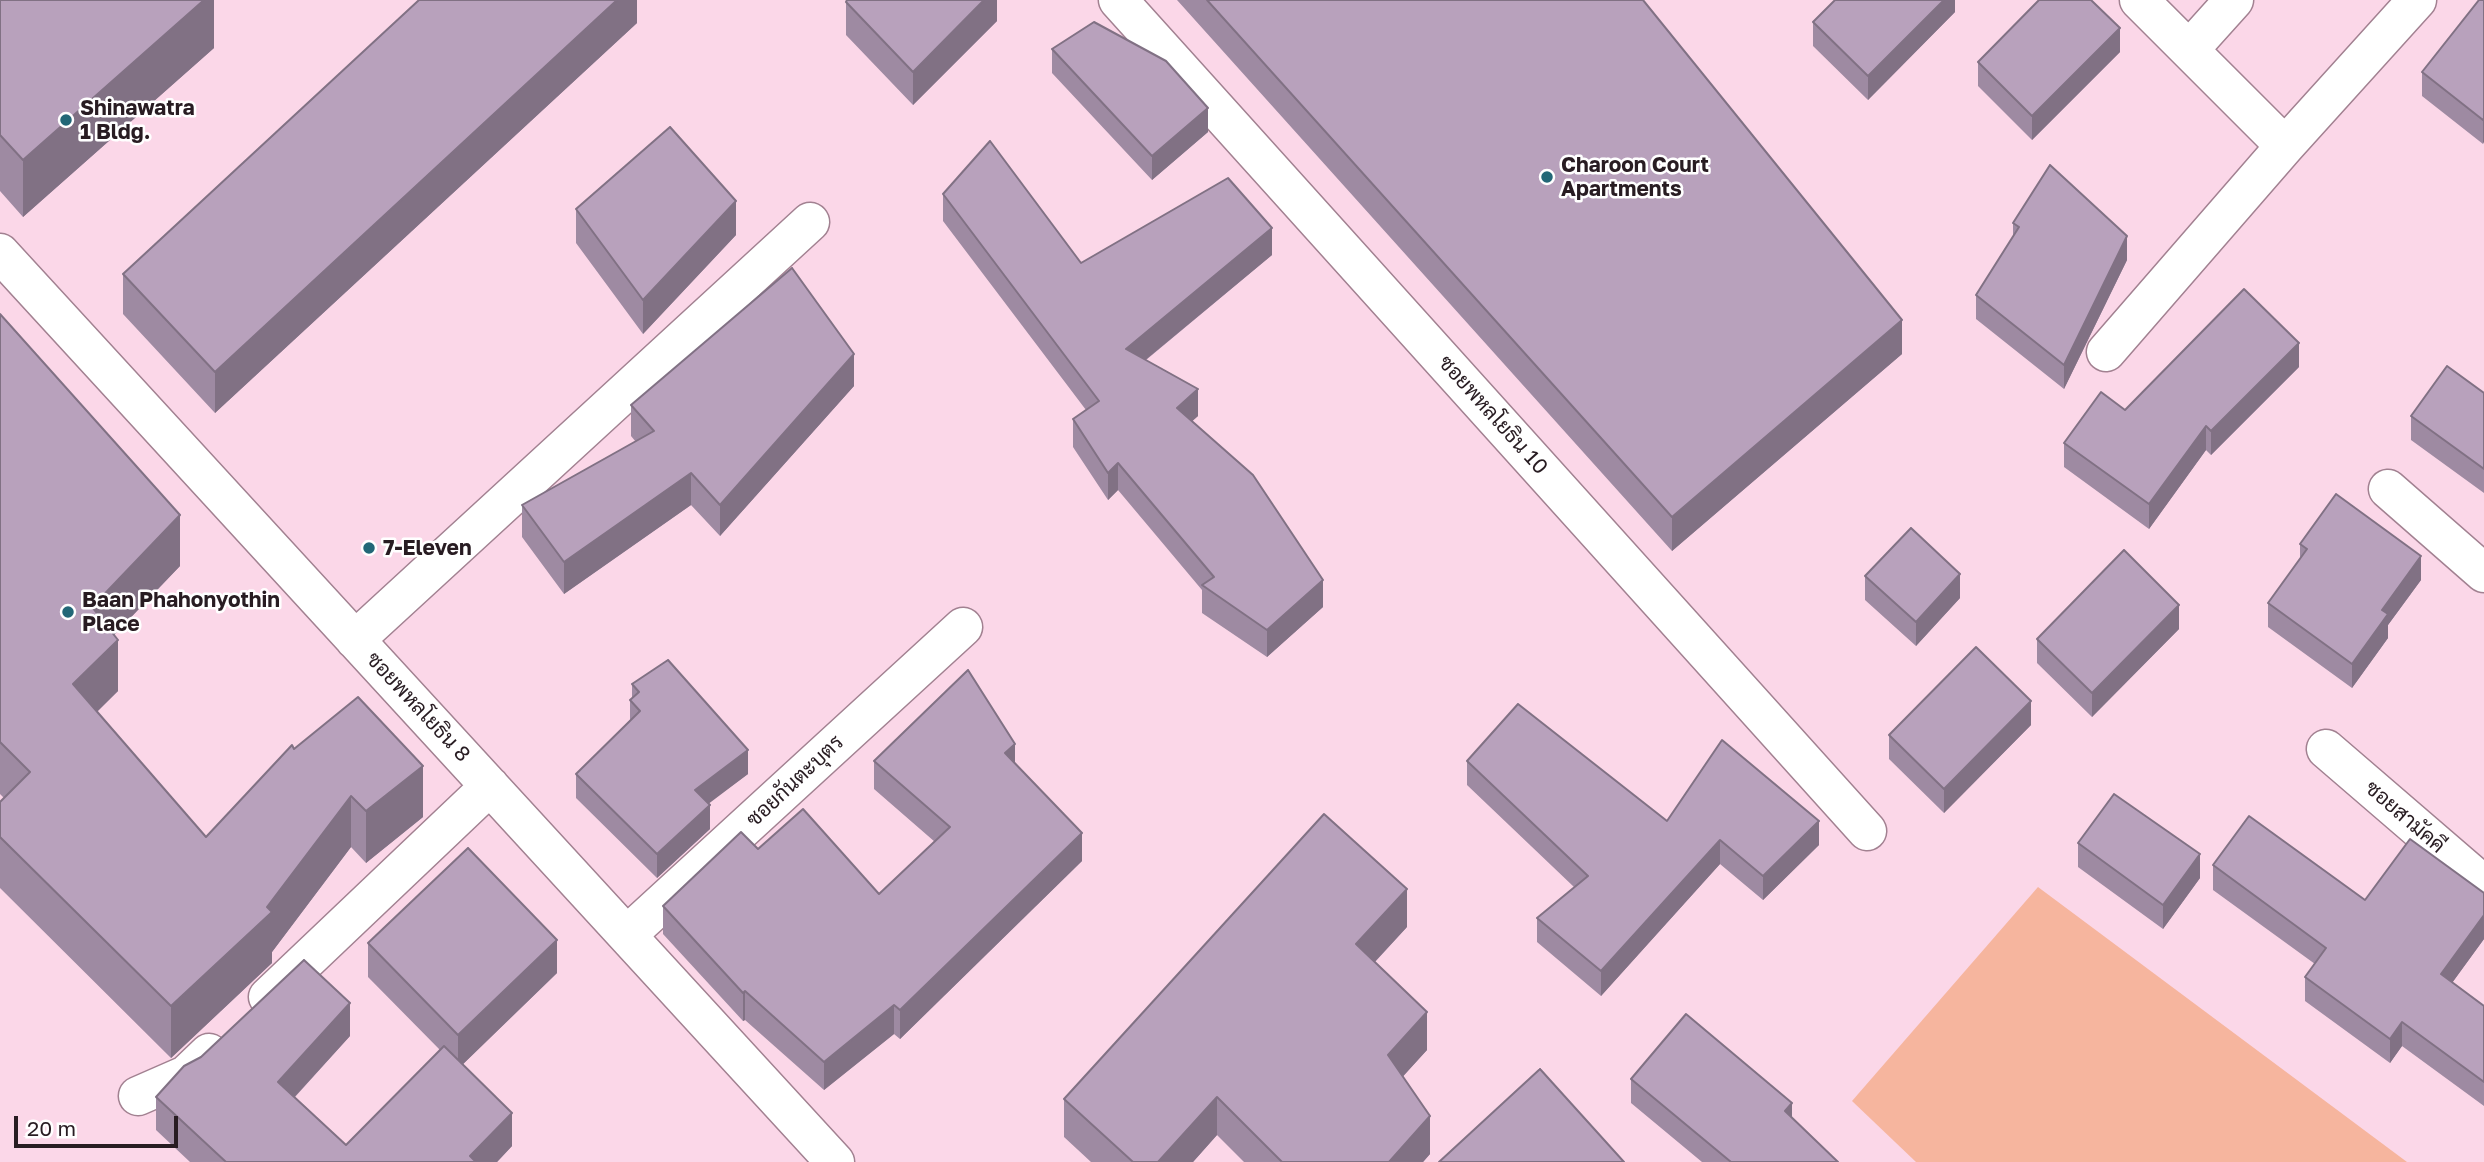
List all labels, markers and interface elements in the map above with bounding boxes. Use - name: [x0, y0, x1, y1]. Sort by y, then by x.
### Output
- place label: Shinawatra 1 Bldg.: [80, 95, 195, 145]
- marker: Shinawatra 1 Bldg.: [58, 112, 74, 128]
- place label: Charoon Court Apartments: [1561, 152, 1709, 202]
- marker: Charoon Court Apartments: [1539, 169, 1555, 185]
- street label: ซอยพหลโยธิน 10: [1433, 350, 1553, 480]
- place label: 7-Eleven: [383, 535, 472, 561]
- marker: 7-Eleven: [361, 540, 377, 556]
- place label: Baan Phahonyothin Place: [82, 587, 280, 637]
- marker: Baan Phahonyothin Place: [60, 604, 76, 620]
- street label: ซอยพหลโยธิน 8: [361, 647, 475, 767]
- street label: ซอยกันตะบุตร: [741, 730, 849, 832]
- street label: ซอยสามัคคี: [2360, 775, 2450, 859]
- scale bar: [18, 1102, 182, 1146]
- text: 20 m: [27, 1115, 76, 1141]

